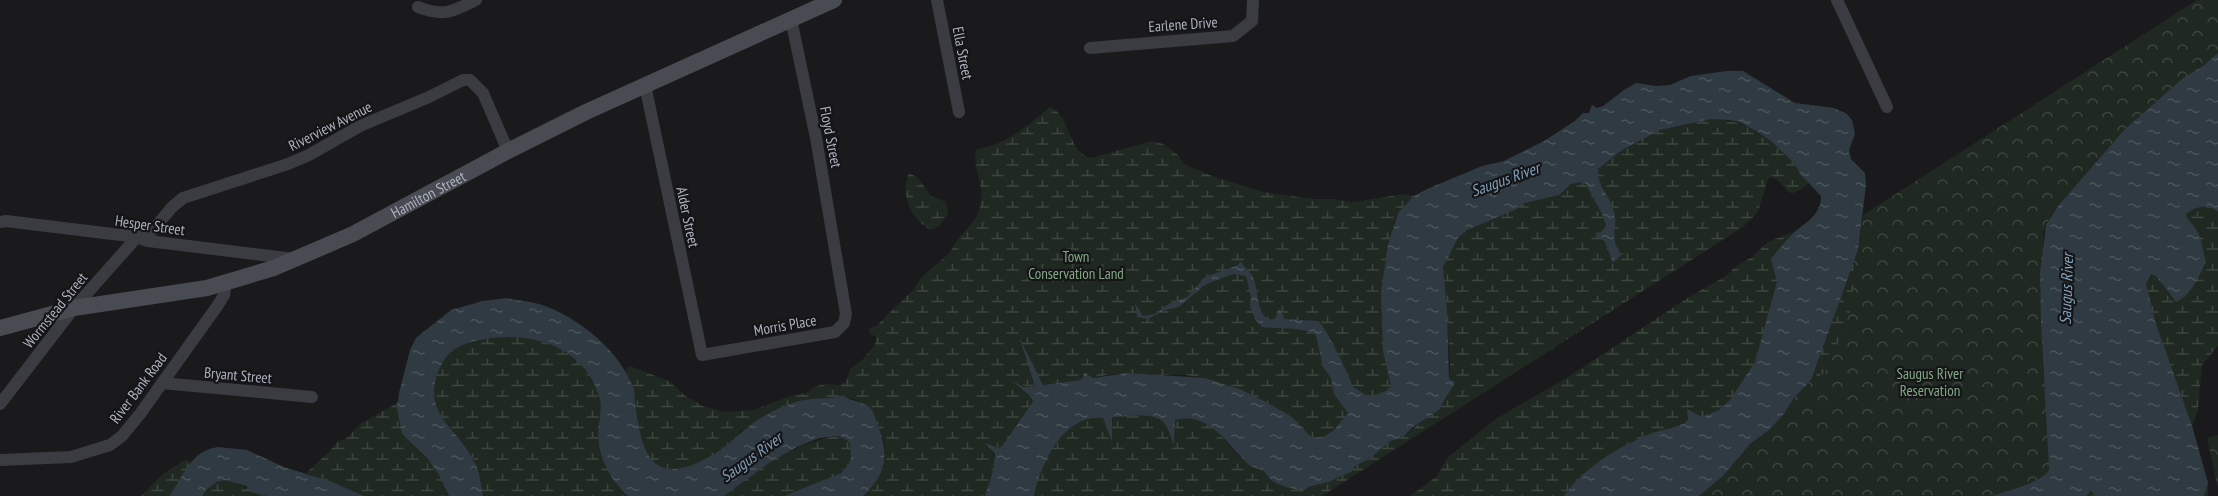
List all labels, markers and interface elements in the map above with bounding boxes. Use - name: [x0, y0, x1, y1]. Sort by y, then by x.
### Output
- street label: Earlene Drive: [1148, 12, 1218, 36]
- street label: Ella Street: [949, 25, 977, 81]
- street label: Riverview Avenue: [285, 97, 375, 155]
- street label: Floyd Street: [816, 105, 846, 169]
- water label: Saugus River: [1468, 157, 1544, 201]
- street label: Hamilton Street: [387, 166, 468, 222]
- street label: Alder Street: [672, 185, 704, 249]
- street label: Hesper Street: [114, 211, 186, 239]
- park label: Town Conservation Land: [1028, 247, 1124, 283]
- water label: Saugus River: [2055, 250, 2077, 325]
- street label: Wormstead Street: [19, 268, 91, 352]
- street label: Morris Place: [752, 310, 818, 340]
- street label: River Bank Road: [105, 349, 171, 427]
- street label: Bryant Street: [203, 363, 273, 387]
- park label: Saugus River Reservation: [1897, 364, 1964, 400]
- water label: Saugus River: [716, 426, 788, 486]

